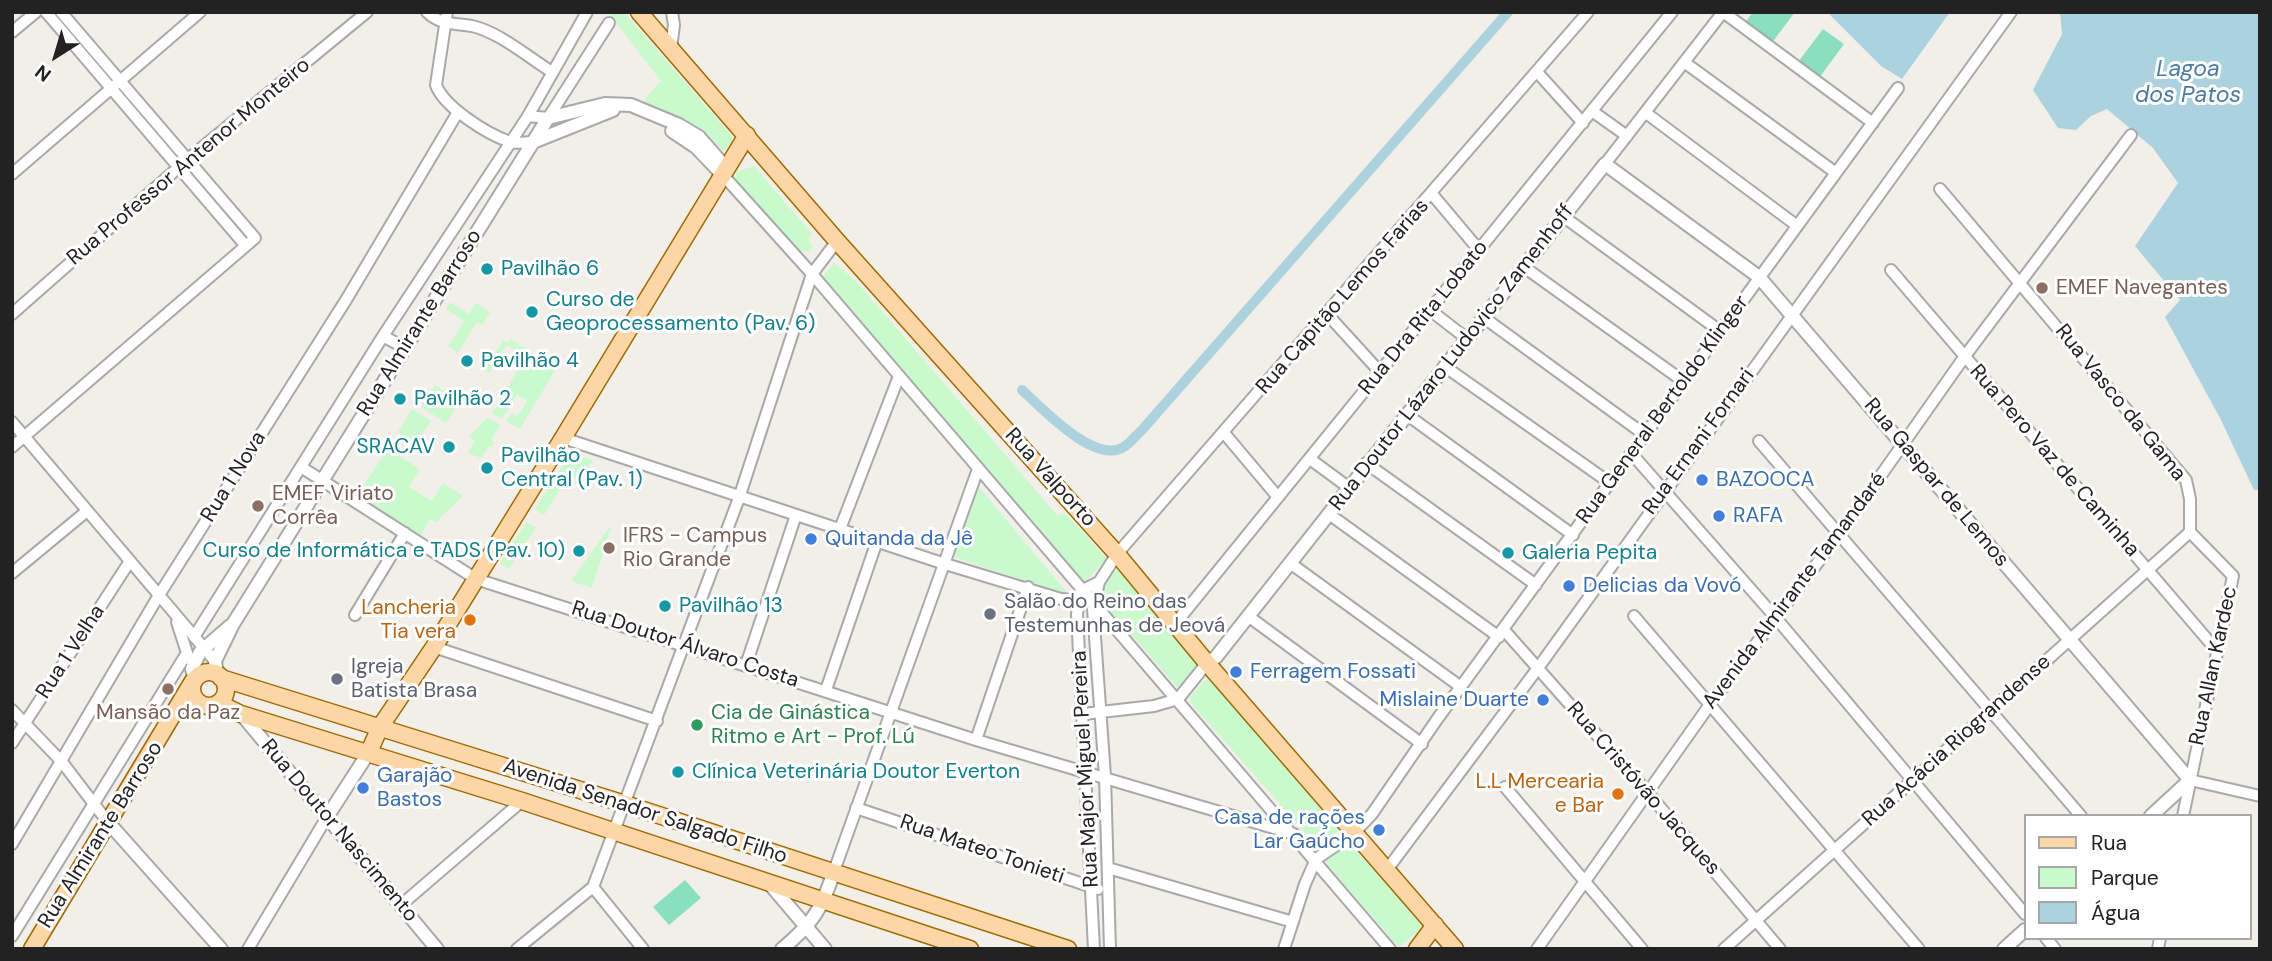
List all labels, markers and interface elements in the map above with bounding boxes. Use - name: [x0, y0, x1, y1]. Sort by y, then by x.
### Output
- north arrow: [21, 21, 91, 91]
- street label: Rua Professor Antenor Monteiro: [62, 53, 316, 271]
- water label: Lagoa dos Patos: [2135, 56, 2241, 110]
- text: N: [30, 59, 56, 87]
- street label: Rua Capitão Lemos Farias: [1251, 194, 1435, 400]
- street label: Rua Doutor Lázaro Ludovico Zamenhoff: [1325, 200, 1579, 516]
- street label: Rua Almirante Barroso: [352, 225, 488, 421]
- street label: Rua Dra Rita Lobato: [1354, 236, 1494, 400]
- place label: Pavilhão 6: [501, 256, 599, 282]
- marker: Pavilhão 6: [479, 261, 495, 277]
- place label: EMEF Navegantes: [2056, 275, 2228, 301]
- marker: EMEF Navegantes: [2034, 280, 2050, 296]
- place label: Curso de Geoprocessamento (Pav. 6): [546, 287, 815, 337]
- street label: Rua General Bertoldo Klinger: [1572, 291, 1754, 529]
- marker: Curso de Geoprocessamento (Pav. 6): [524, 304, 540, 320]
- street label: Rua Vasco da Gama: [2049, 320, 2191, 486]
- place label: Pavilhão 4: [481, 348, 579, 374]
- marker: Pavilhão 4: [459, 353, 475, 369]
- street label: Rua Pero Vaz de Caminha: [1964, 360, 2144, 562]
- street label: Rua Ernani Fornari: [1637, 364, 1761, 520]
- place label: Pavilhão 2: [414, 386, 511, 412]
- marker: Pavilhão 2: [392, 391, 408, 407]
- street label: Rua Gaspar de Lemos: [1858, 394, 2014, 572]
- street label: Rua Valporto: [999, 423, 1101, 533]
- street label: Rua 1 Nova: [196, 427, 272, 527]
- place label: SRACAV: [357, 434, 435, 460]
- marker: SRACAV: [441, 439, 457, 455]
- place label: Pavilhão Central (Pav. 1): [501, 443, 643, 493]
- marker: Pavilhão Central (Pav. 1): [479, 460, 495, 476]
- place label: BAZOOCA: [1716, 467, 1814, 493]
- street label: Avenida Almirante Tamandaré: [1698, 468, 1892, 714]
- marker: BAZOOCA: [1694, 472, 1710, 488]
- place label: EMEF Viriato Corrêa: [272, 481, 394, 531]
- marker: EMEF Viriato Corrêa: [250, 498, 266, 514]
- place label: RAFA: [1733, 503, 1783, 529]
- marker: RAFA: [1711, 508, 1727, 524]
- place label: IFRS - Campus Rio Grande: [623, 523, 767, 573]
- place label: Quitanda da Jê: [825, 526, 973, 552]
- marker: Quitanda da Jê: [803, 531, 819, 547]
- place label: Curso de Informática e TADS (Pav. 10): [203, 538, 565, 564]
- marker: IFRS - Campus Rio Grande: [601, 540, 617, 556]
- place label: Galeria Pepita: [1522, 540, 1657, 566]
- marker: Curso de Informática e TADS (Pav. 10): [571, 543, 587, 559]
- marker: Galeria Pepita: [1500, 545, 1516, 561]
- place label: Delicias da Vovó: [1583, 573, 1741, 599]
- marker: Delicias da Vovó: [1561, 578, 1577, 594]
- street label: Rua Allan Kardec: [2185, 584, 2243, 748]
- place label: Salão do Reino das Testemunhas de Jeová: [1004, 589, 1225, 639]
- place label: Pavilhão 13: [679, 593, 783, 619]
- place label: Lancheria Tia vera: [361, 595, 456, 645]
- street label: Rua Doutor Álvaro Costa: [568, 596, 802, 694]
- marker: Pavilhão 13: [657, 598, 673, 614]
- street label: Rua 1 Velha: [31, 600, 111, 704]
- marker: Salão do Reino das Testemunhas de Jeová: [982, 606, 998, 622]
- marker: Lancheria Tia vera: [462, 612, 478, 628]
- street label: Rua Major Miguel Pereira: [1067, 650, 1105, 888]
- street label: Rua Acácia Riograndense: [1858, 650, 2056, 832]
- place label: Igreja Batista Brasa: [351, 654, 477, 704]
- place label: Ferragem Fossati: [1250, 659, 1416, 685]
- marker: Ferragem Fossati: [1228, 664, 1244, 680]
- marker: Igreja Batista Brasa: [329, 671, 345, 687]
- marker: Mansão da Paz: [160, 681, 176, 697]
- place label: Mislaine Duarte: [1380, 687, 1529, 713]
- marker: Mislaine Duarte: [1535, 692, 1551, 708]
- street label: Rua Cristóvão Jacques: [1561, 697, 1725, 881]
- place label: Mansão da Paz: [96, 700, 240, 726]
- place label: Cia de Ginástica Ritmo e Art - Prof. Lú: [711, 700, 915, 750]
- marker: Cia de Ginástica Ritmo e Art - Prof. Lú: [689, 717, 705, 733]
- street label: Rua Doutor Nascimento: [255, 734, 423, 928]
- street label: Rua Almirante Barroso: [33, 737, 169, 933]
- street label: Avenida Senador Salgado Filho: [500, 754, 790, 870]
- place label: Clínica Veterinária Doutor Everton: [692, 759, 1020, 785]
- place label: Garajão Bastos: [377, 763, 453, 813]
- marker: Clínica Veterinária Doutor Everton: [670, 764, 686, 780]
- place label: L.L Mercearia e Bar: [1476, 769, 1604, 819]
- marker: Garajão Bastos: [355, 780, 371, 796]
- marker: L.L Mercearia e Bar: [1610, 786, 1626, 802]
- place label: Casa de rações Lar Gaúcho: [1214, 805, 1365, 855]
- street label: Rua Mateo Tonieti: [896, 810, 1068, 890]
- legend: [2024, 814, 2251, 940]
- marker: Casa de rações Lar Gaúcho: [1371, 822, 1387, 838]
- text: Rua: [2091, 829, 2127, 857]
- text: Parque: [2091, 864, 2159, 892]
- text: Água: [2091, 899, 2140, 927]

